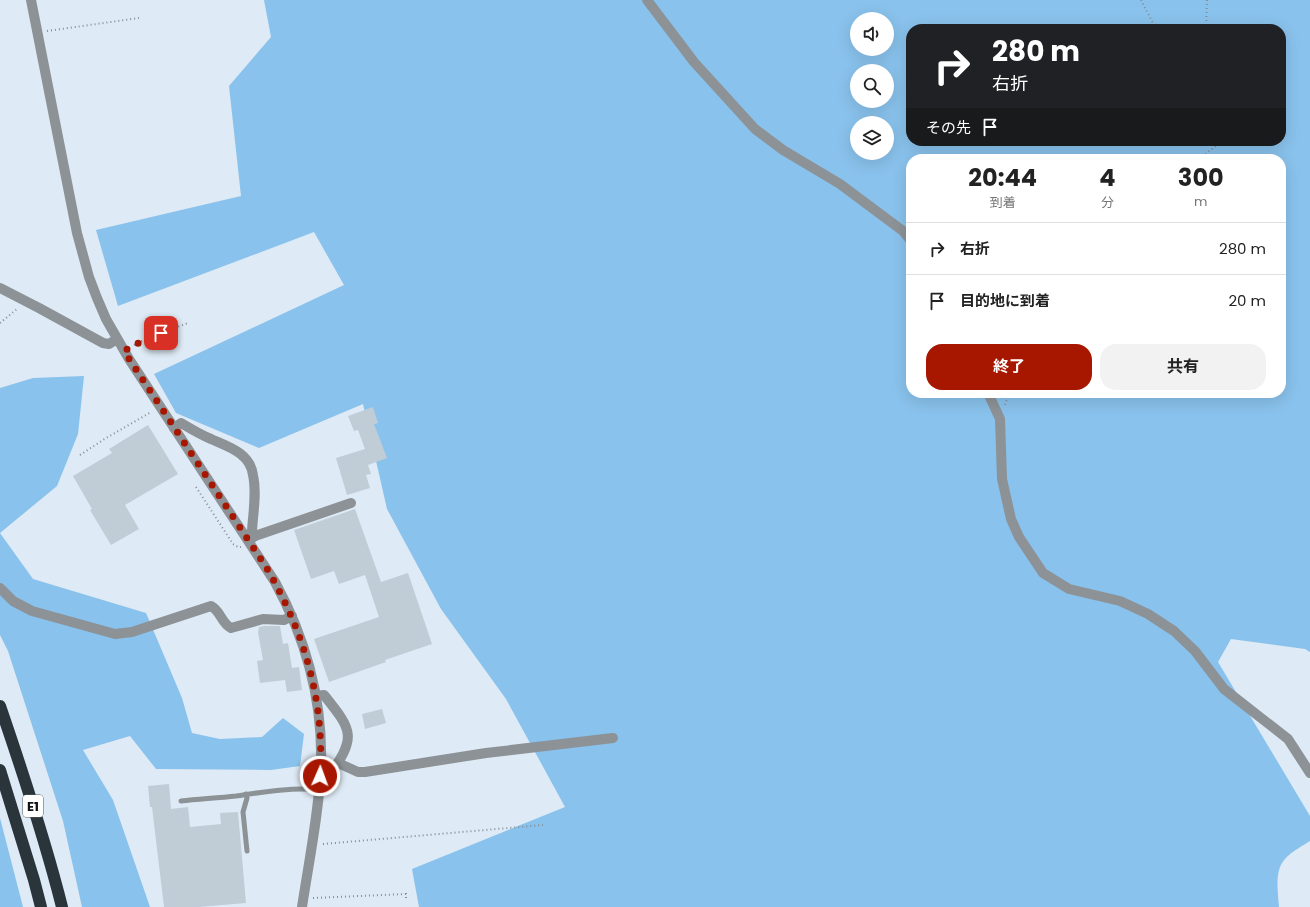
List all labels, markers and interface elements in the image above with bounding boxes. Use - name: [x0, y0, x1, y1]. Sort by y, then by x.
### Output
- map controls: [850, 12, 894, 160]
- button: sound: [850, 12, 894, 56]
- text: 280 m: [992, 32, 1080, 71]
- icon: right: [926, 40, 978, 92]
- button: search: [850, 64, 894, 108]
- text: 右折: [992, 71, 1028, 96]
- button: layers: [850, 116, 894, 160]
- icon: arrive: [979, 116, 1001, 138]
- text: その先: [926, 117, 971, 138]
- text: 20:44: [968, 161, 1037, 194]
- text: 4: [1099, 161, 1116, 194]
- text: 300: [1178, 161, 1224, 194]
- text: m: [1194, 192, 1207, 211]
- text: 到着: [990, 193, 1016, 212]
- text: 分: [1101, 193, 1114, 212]
- icon: right: [926, 238, 948, 260]
- text: 右折: [960, 238, 990, 259]
- text: 280 m: [1219, 238, 1266, 259]
- icon: arrive: [926, 290, 948, 312]
- text: 目的地に到着: [960, 290, 1050, 311]
- text: 20 m: [1228, 290, 1266, 311]
- pin: [144, 316, 178, 350]
- icon: arrive: [150, 322, 172, 344]
- button: 終了: [926, 344, 1092, 390]
- button: 共有: [1100, 344, 1266, 390]
- position arrow: [299, 755, 341, 797]
- road number: E1: [23, 795, 43, 817]

